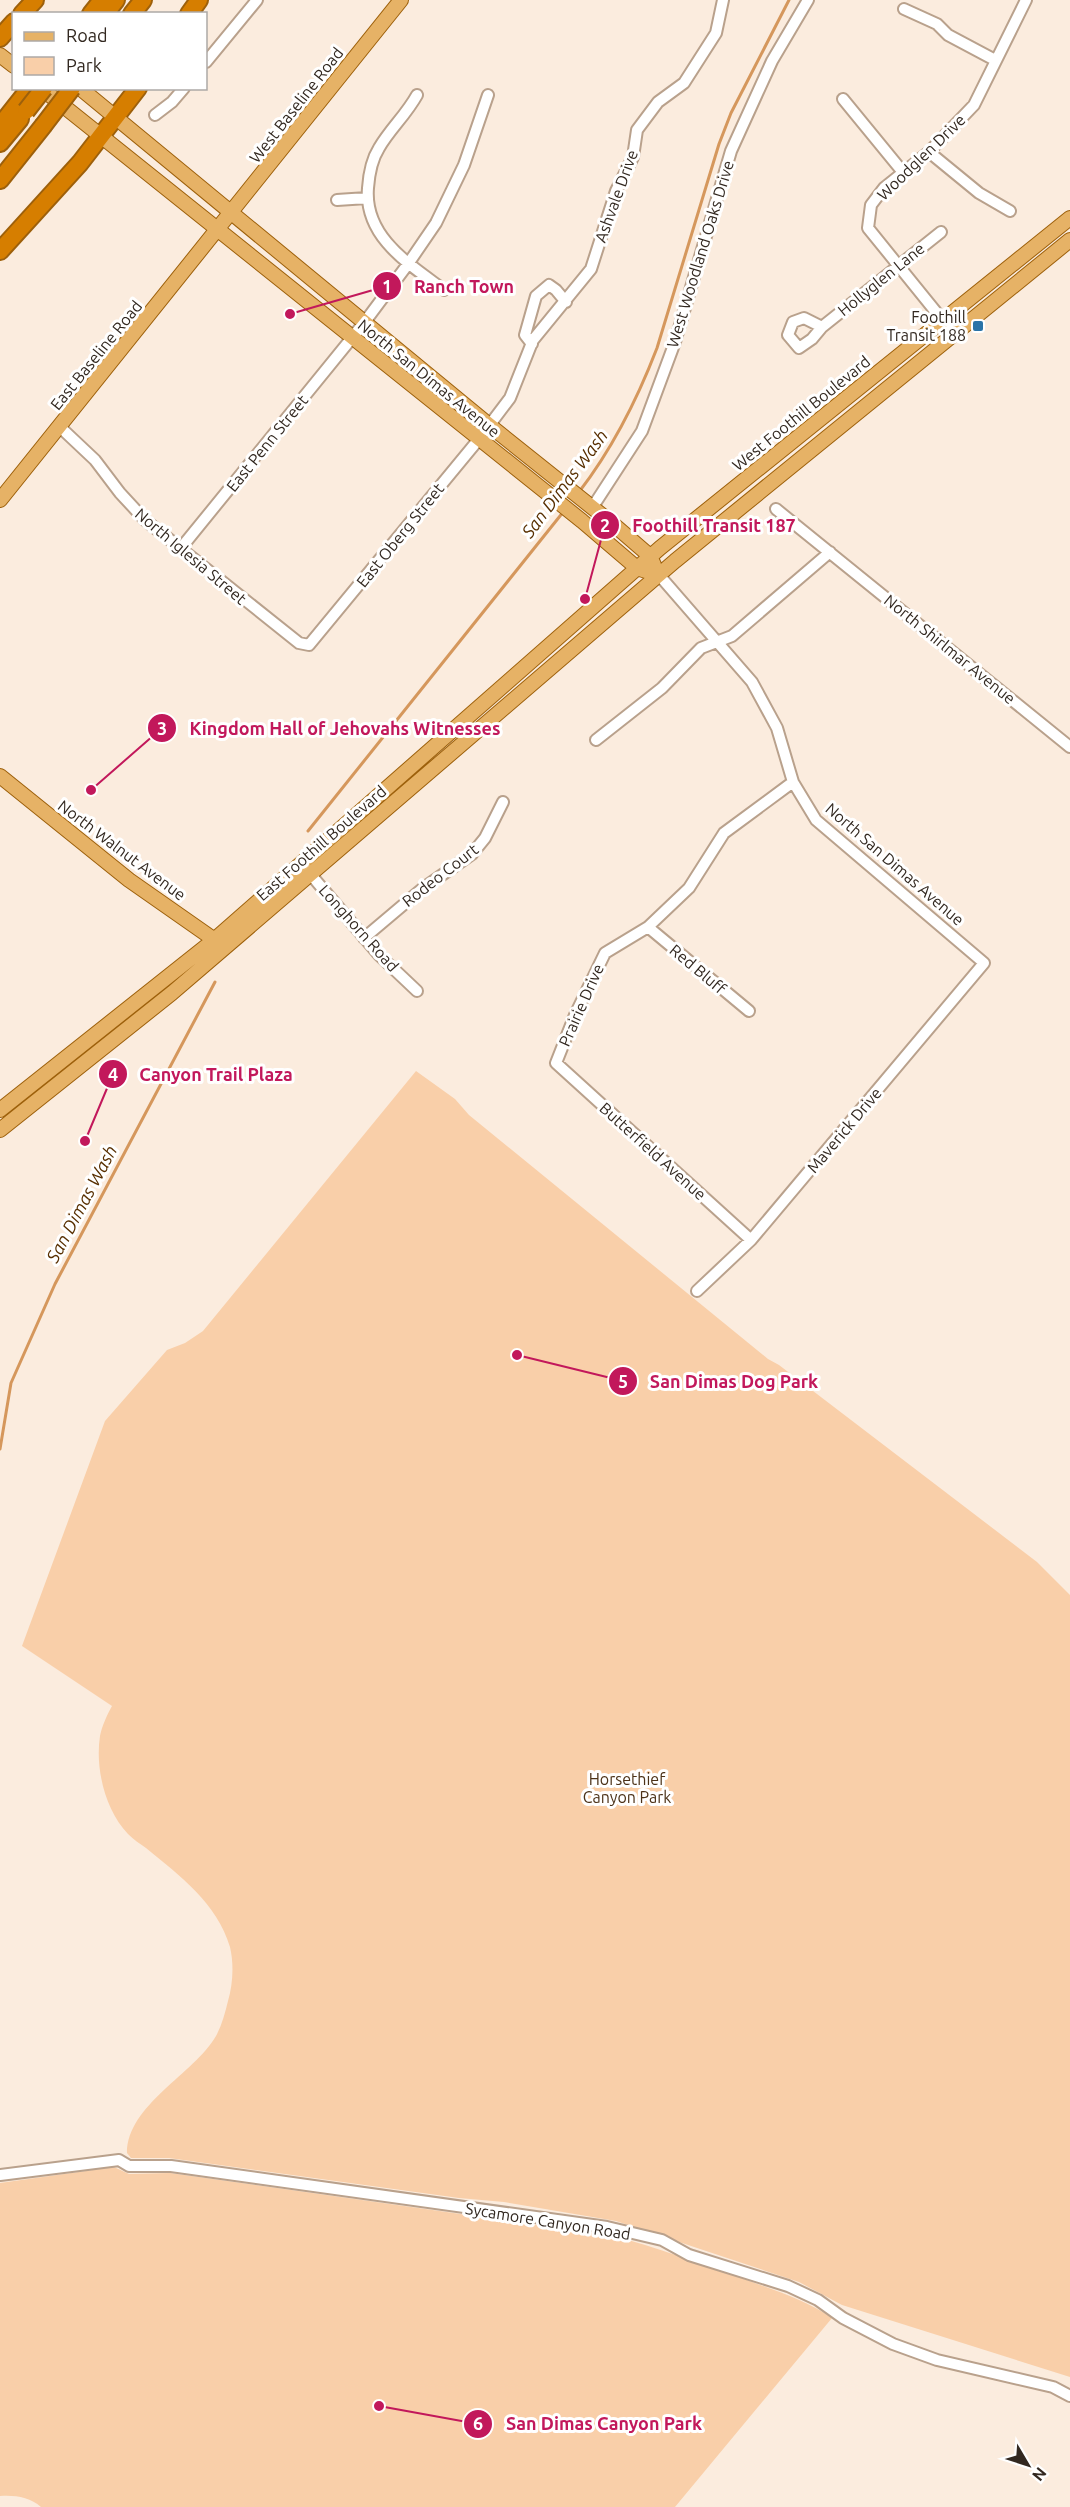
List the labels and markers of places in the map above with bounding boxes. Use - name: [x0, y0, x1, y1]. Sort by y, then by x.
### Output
- callout: Ranch Town: [372, 268, 526, 304]
- place label: Foothill Transit 188: [886, 308, 966, 344]
- marker: Foothill Transit 188: [971, 319, 985, 333]
- callout: Foothill Transit 187: [590, 507, 808, 543]
- callout: Kingdom Hall of Jehovahs Witnesses: [147, 710, 512, 746]
- callout: Canyon Trail Plaza: [98, 1056, 305, 1092]
- callout: San Dimas Dog Park: [608, 1363, 830, 1399]
- callout: San Dimas Canyon Park: [463, 2406, 714, 2442]

